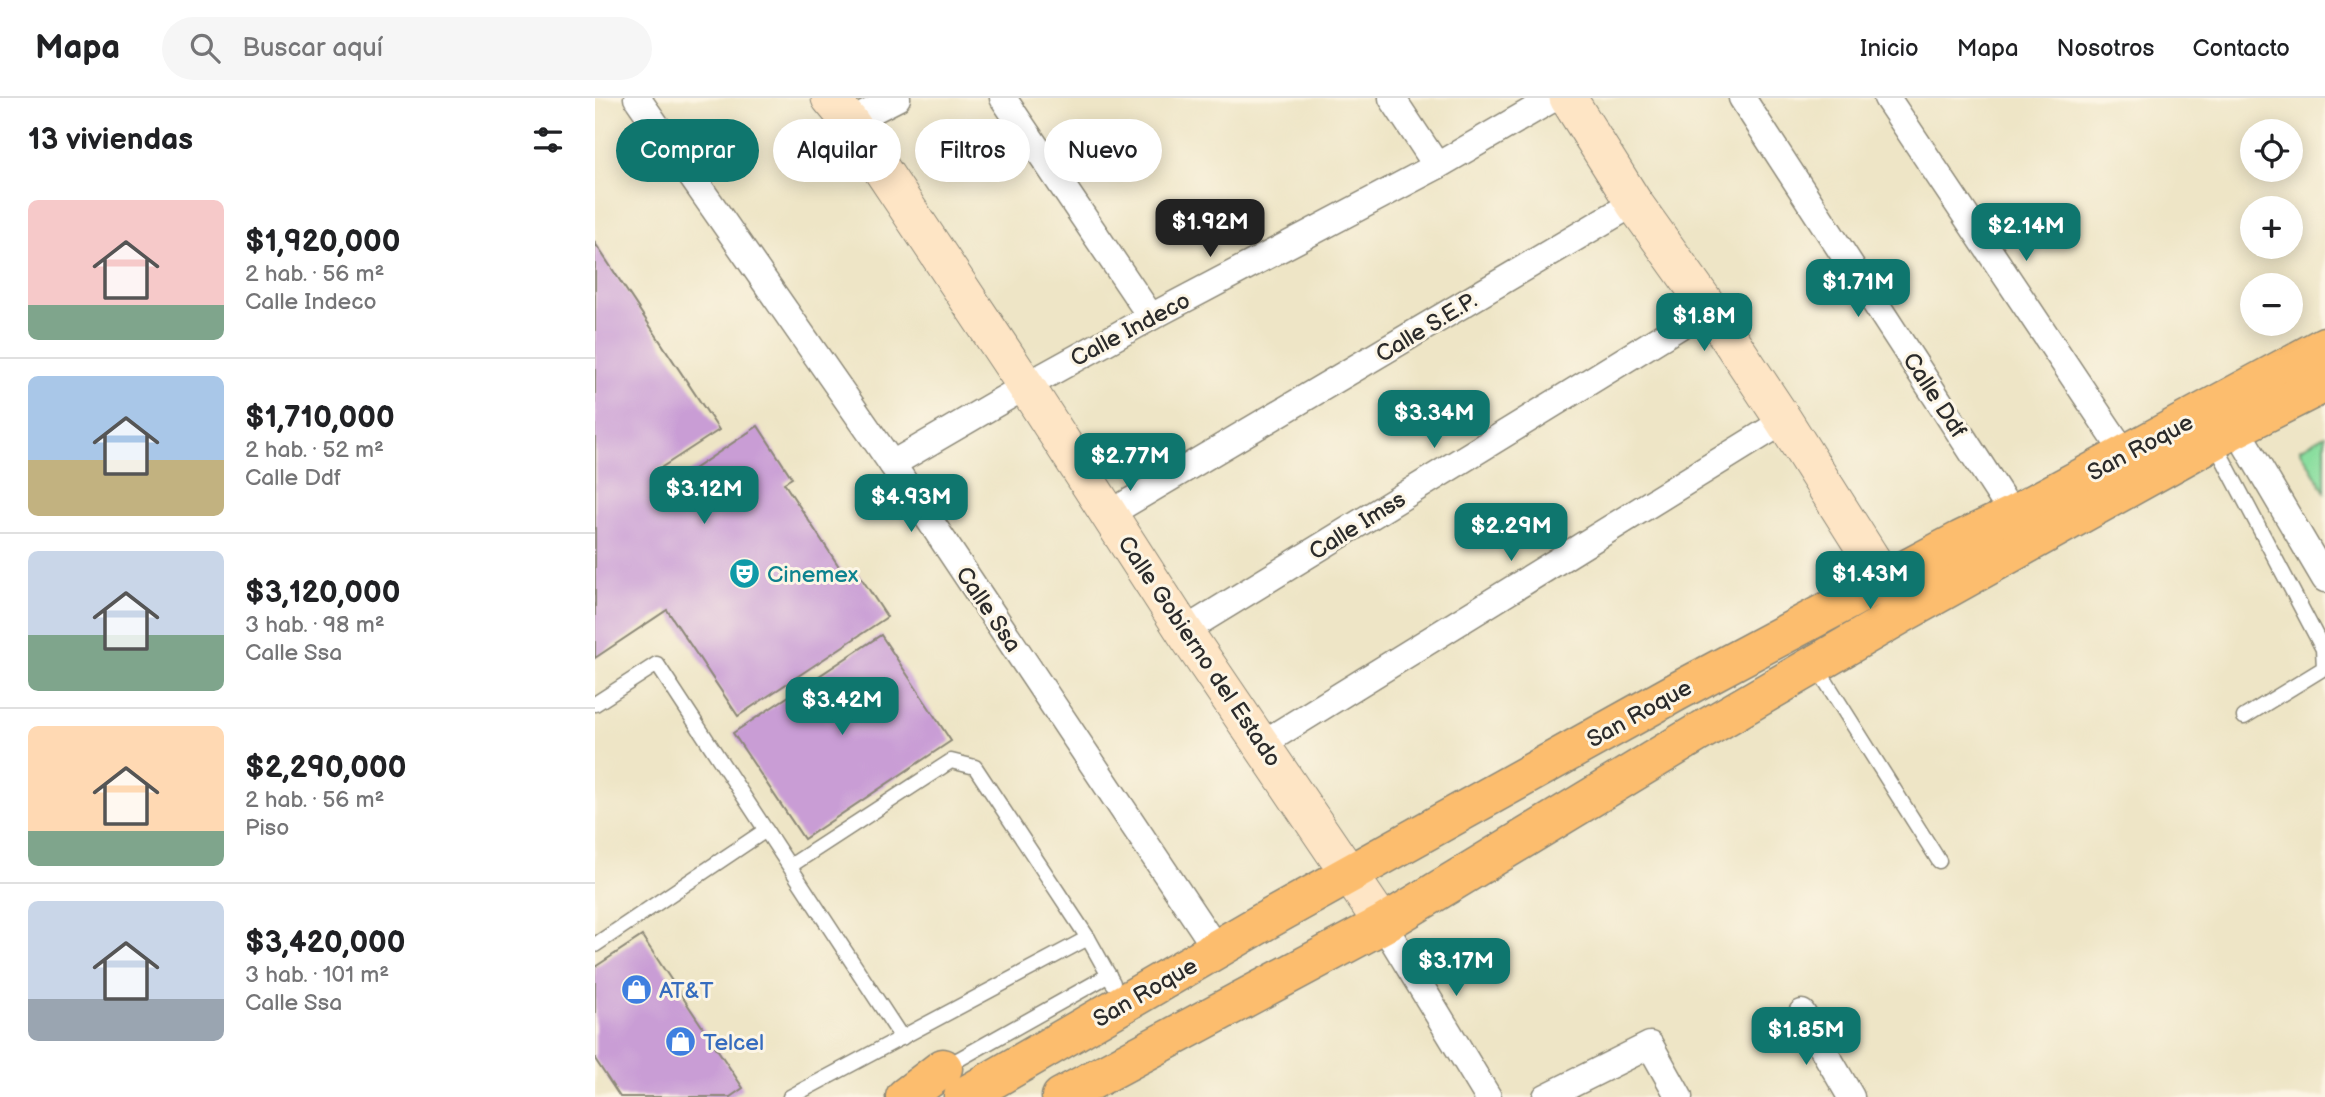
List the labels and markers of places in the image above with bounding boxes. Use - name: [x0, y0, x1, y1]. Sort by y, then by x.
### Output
- pin: $1.92M: [1153, 200, 1267, 259]
- pin: $2.14M: [1969, 204, 2083, 263]
- pin: $1.71M: [1801, 260, 1915, 319]
- pin: $1.8M: [1655, 294, 1753, 353]
- pin: $3.34M: [1377, 390, 1491, 450]
- pin: $2.77M: [1073, 434, 1187, 493]
- pin: $3.12M: [647, 466, 761, 526]
- pin: $4.93M: [854, 474, 968, 534]
- pin: $2.29M: [1454, 504, 1568, 563]
- pin: $1.43M: [1813, 552, 1927, 611]
- theatre icon: Cinemex: [727, 557, 761, 591]
- place label: Cinemex: [767, 561, 859, 589]
- pin: $3.42M: [785, 678, 899, 737]
- pin: $3.17M: [1399, 939, 1513, 998]
- shop icon: AT&T: [619, 973, 653, 1007]
- place label: AT&T: [659, 977, 714, 1005]
- pin: $1.85M: [1749, 1007, 1863, 1067]
- shop icon: Telcel: [663, 1025, 697, 1059]
- place label: Telcel: [703, 1029, 764, 1057]

